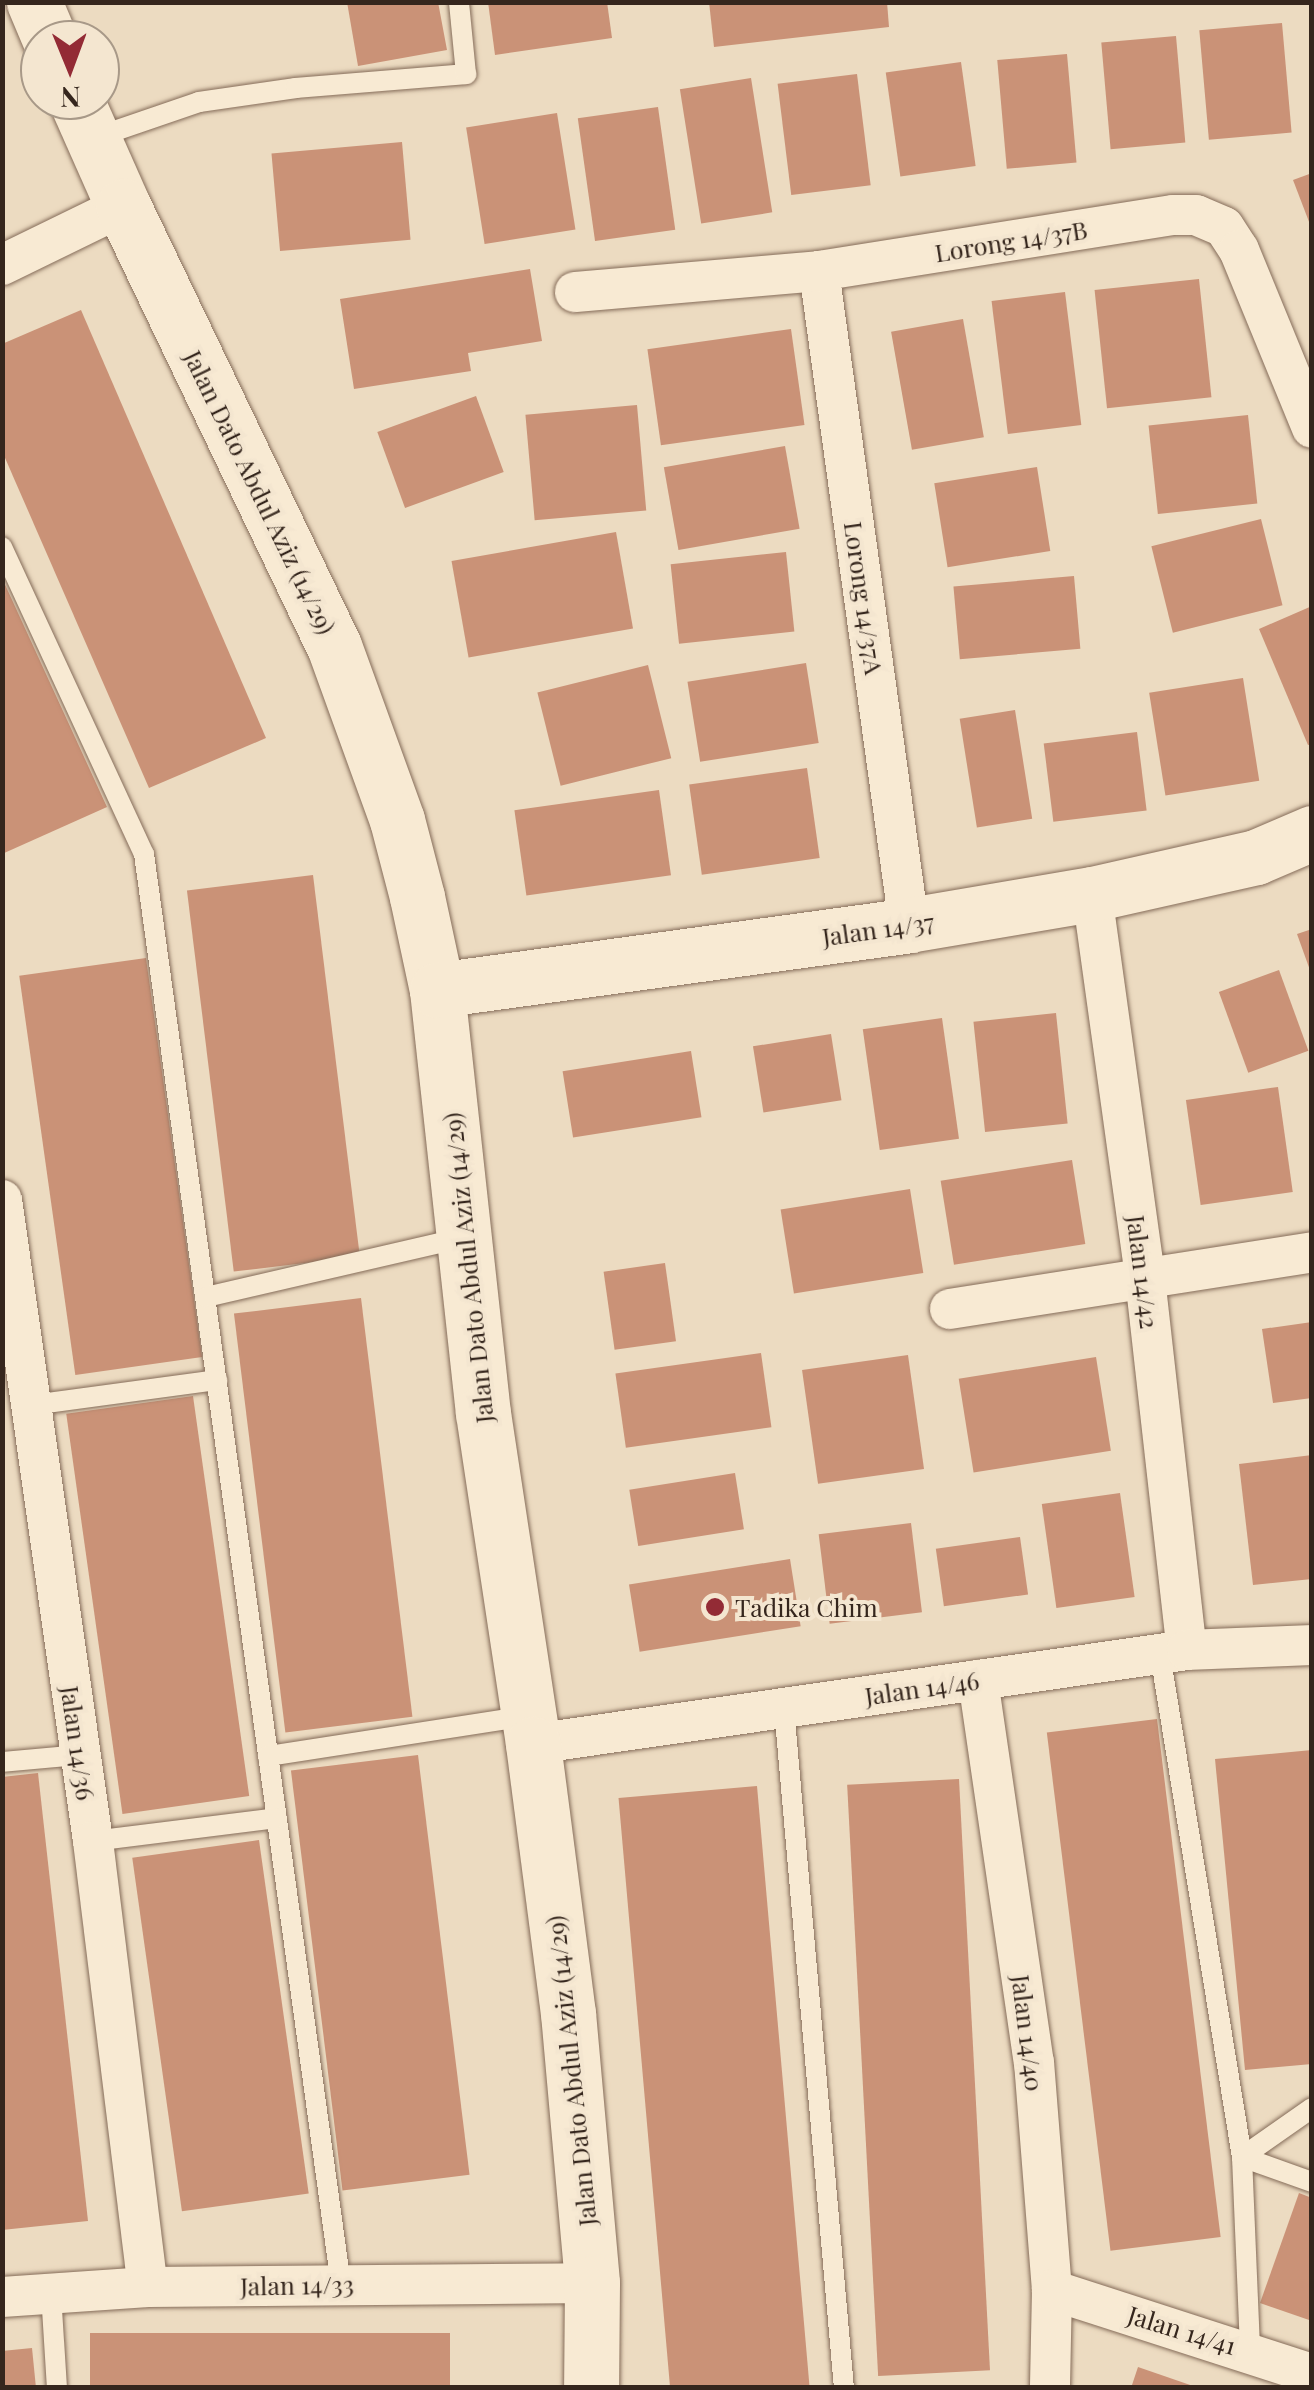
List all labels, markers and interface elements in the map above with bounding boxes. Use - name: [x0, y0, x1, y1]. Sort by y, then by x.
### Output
- north arrow: [20, 20, 120, 120]
- text: N: [60, 80, 81, 117]
- street label: Lorong 14/37B: [933, 214, 1089, 268]
- street label: Jalan Dato Abdul Aziz (14/29): [178, 344, 342, 640]
- street label: Lorong 14/37A: [838, 520, 890, 676]
- street label: Jalan 14/37: [820, 906, 936, 952]
- street label: Jalan Dato Abdul Aziz (14/29): [437, 1110, 499, 1426]
- street label: Jalan 14/42: [1121, 1213, 1165, 1331]
- place label: Tadika Chim: [735, 1592, 878, 1622]
- marker: Tadika Chim: [704, 1596, 726, 1618]
- street label: Jalan 14/46: [863, 1665, 981, 1711]
- street label: Jalan 14/36: [55, 1684, 101, 1802]
- street label: Jalan Dato Abdul Aziz (14/29): [540, 1913, 602, 2229]
- street label: Jalan 14/40: [1006, 1973, 1050, 2093]
- street label: Jalan 14/33: [240, 2269, 354, 2301]
- street label: Jalan 14/41: [1124, 2299, 1240, 2361]

